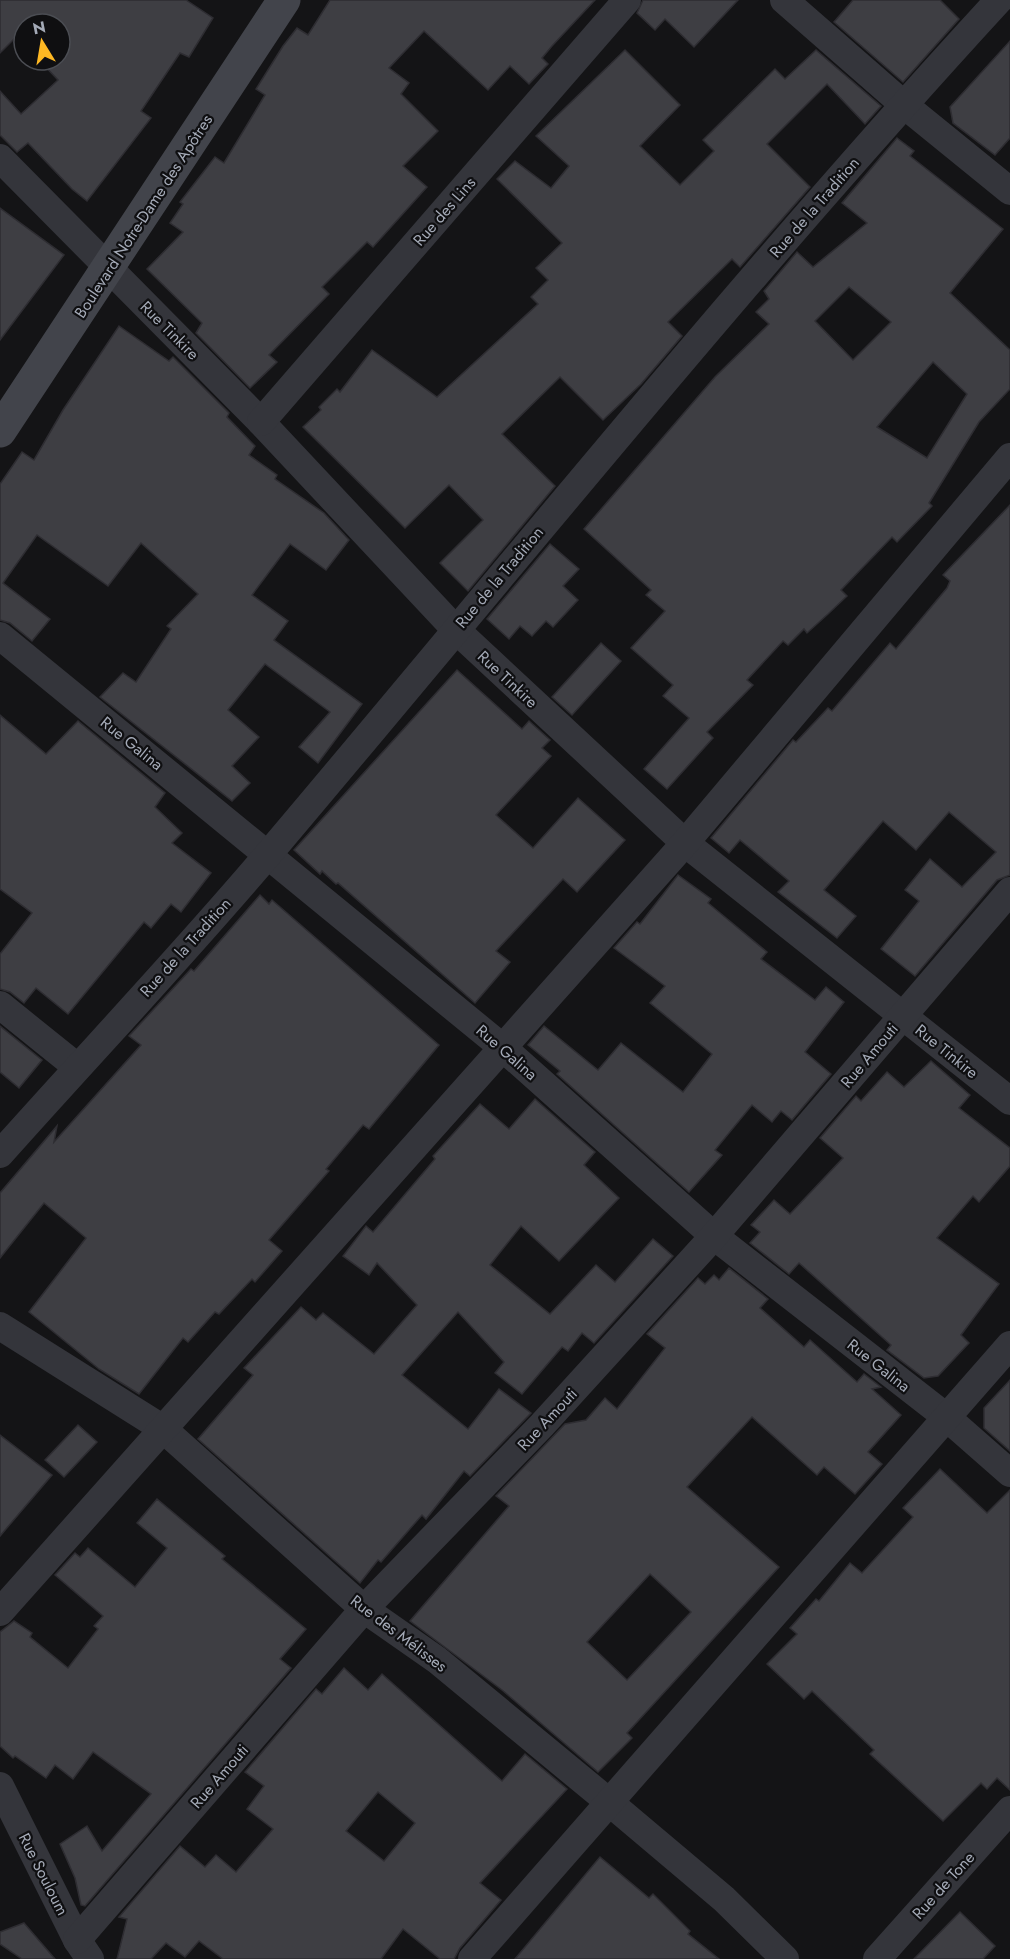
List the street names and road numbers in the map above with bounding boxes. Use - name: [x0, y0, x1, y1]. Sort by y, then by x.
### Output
- street label: Boulevard Notre-Dame des Apôtres: [69, 110, 218, 323]
- street label: Rue de la Tradition: [764, 152, 865, 263]
- street label: Rue des Lins: [408, 172, 481, 251]
- street label: Rue Tinkire: [135, 296, 204, 365]
- street label: Rue de la Tradition: [450, 521, 549, 633]
- street label: Rue Tinkire: [472, 645, 543, 713]
- street label: Rue Galina: [96, 711, 168, 776]
- street label: Rue de la Tradition: [135, 893, 236, 1002]
- street label: Rue Amouti: [835, 1018, 903, 1093]
- street label: Rue Galina: [471, 1019, 542, 1085]
- street label: Rue Tinkire: [910, 1019, 983, 1084]
- street label: Rue Galina: [842, 1333, 915, 1397]
- street label: Rue Amouti: [512, 1383, 583, 1456]
- street label: Rue des Mélisses: [346, 1589, 452, 1677]
- street label: Rue Amouti: [185, 1739, 254, 1814]
- street label: Rue Souloum: [13, 1829, 74, 1919]
- street label: Rue de Tone: [907, 1847, 980, 1924]

